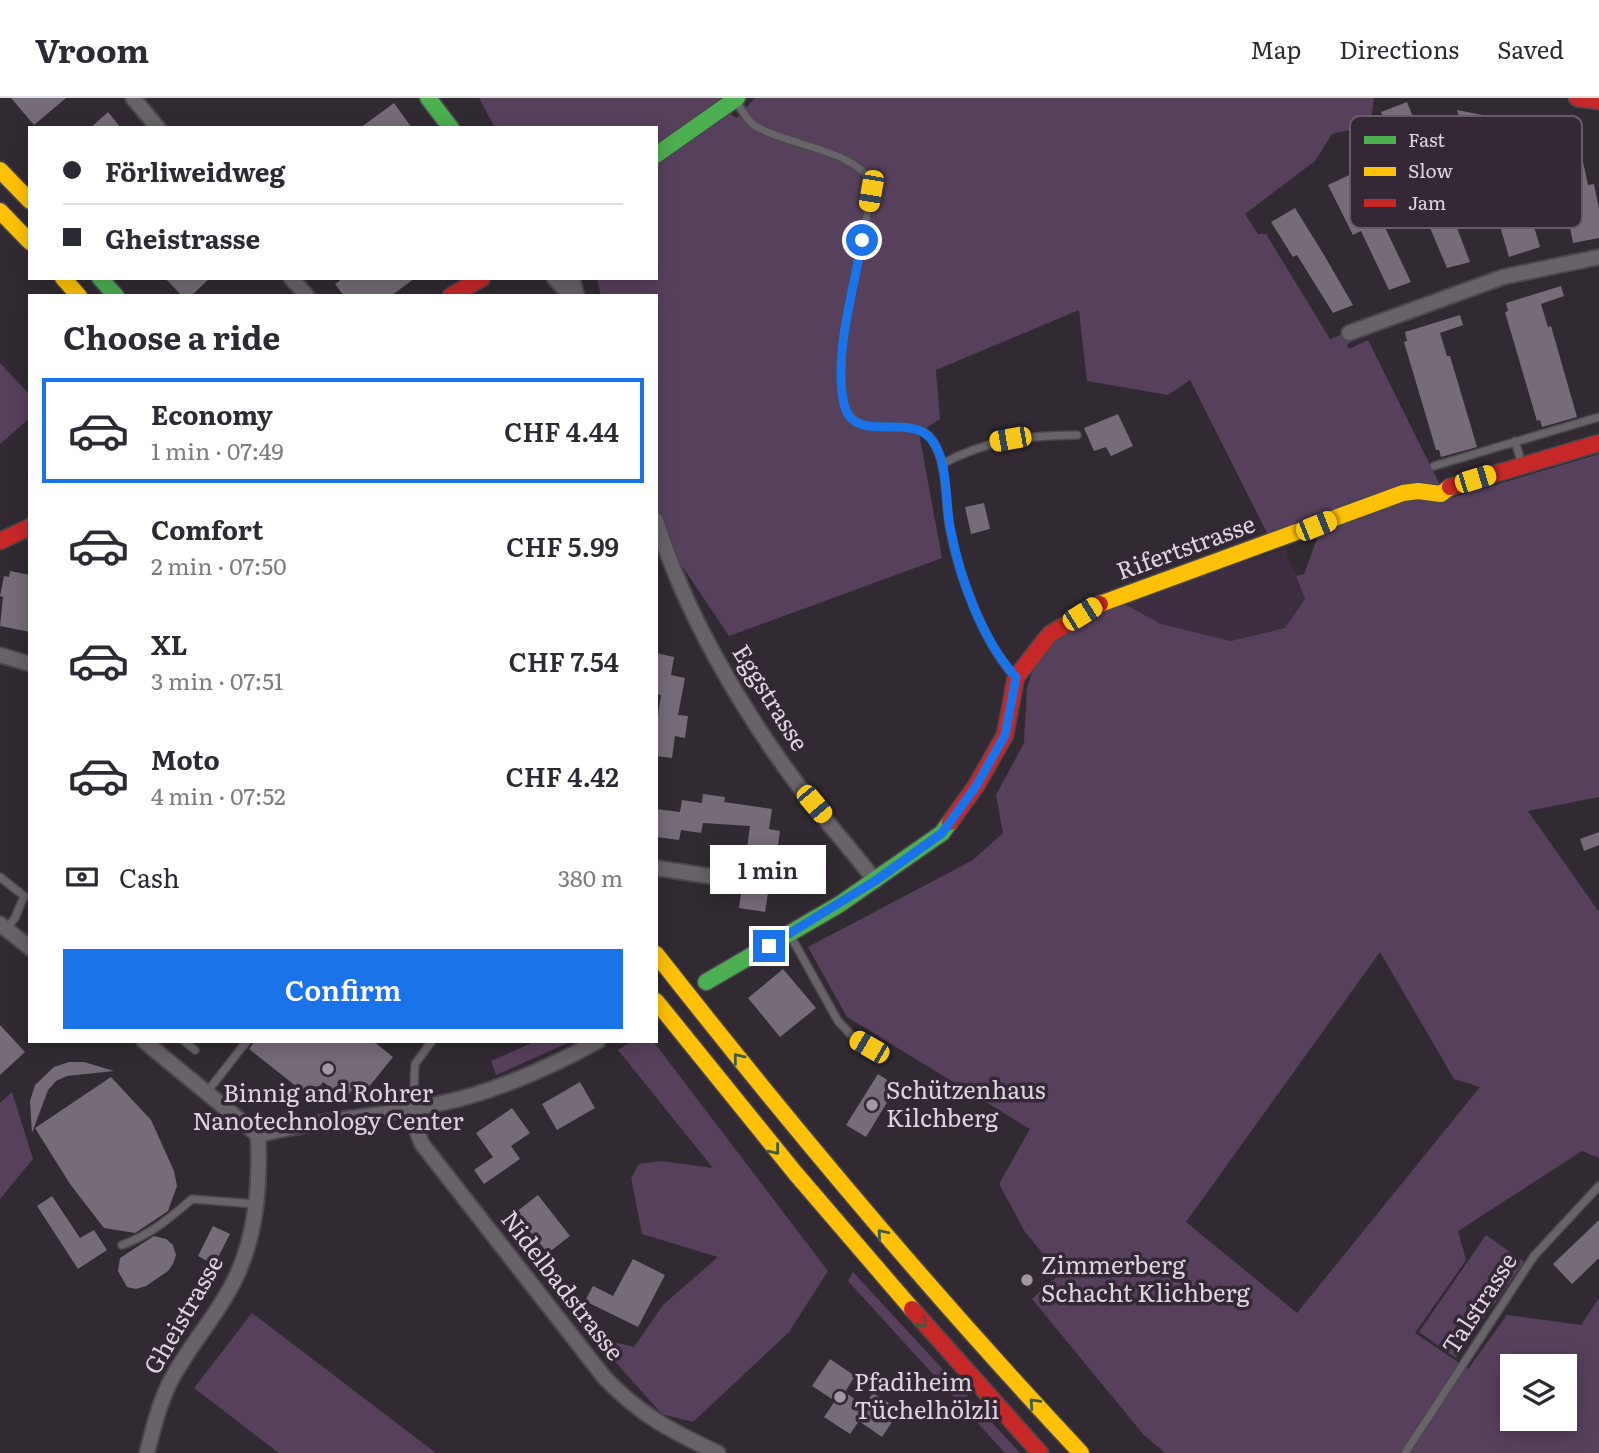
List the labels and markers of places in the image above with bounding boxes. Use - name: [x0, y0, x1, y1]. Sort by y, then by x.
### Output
- marker: Binnig and Rohrer Nanotechnology Center: [320, 1061, 336, 1077]
- place label: Schützenhaus Kilchberg: [886, 1071, 1046, 1134]
- place label: Binnig and Rohrer Nanotechnology Center: [192, 1074, 464, 1137]
- marker: Schützenhaus Kilchberg: [864, 1097, 880, 1113]
- place label: Zimmerberg Schacht Klichberg: [1041, 1246, 1251, 1309]
- marker: Zimmerberg Schacht Klichberg: [1019, 1272, 1035, 1288]
- place label: Pfadiheim Tüchelhölzli: [854, 1363, 999, 1426]
- marker: Pfadiheim Tüchelhölzli: [832, 1389, 848, 1405]

